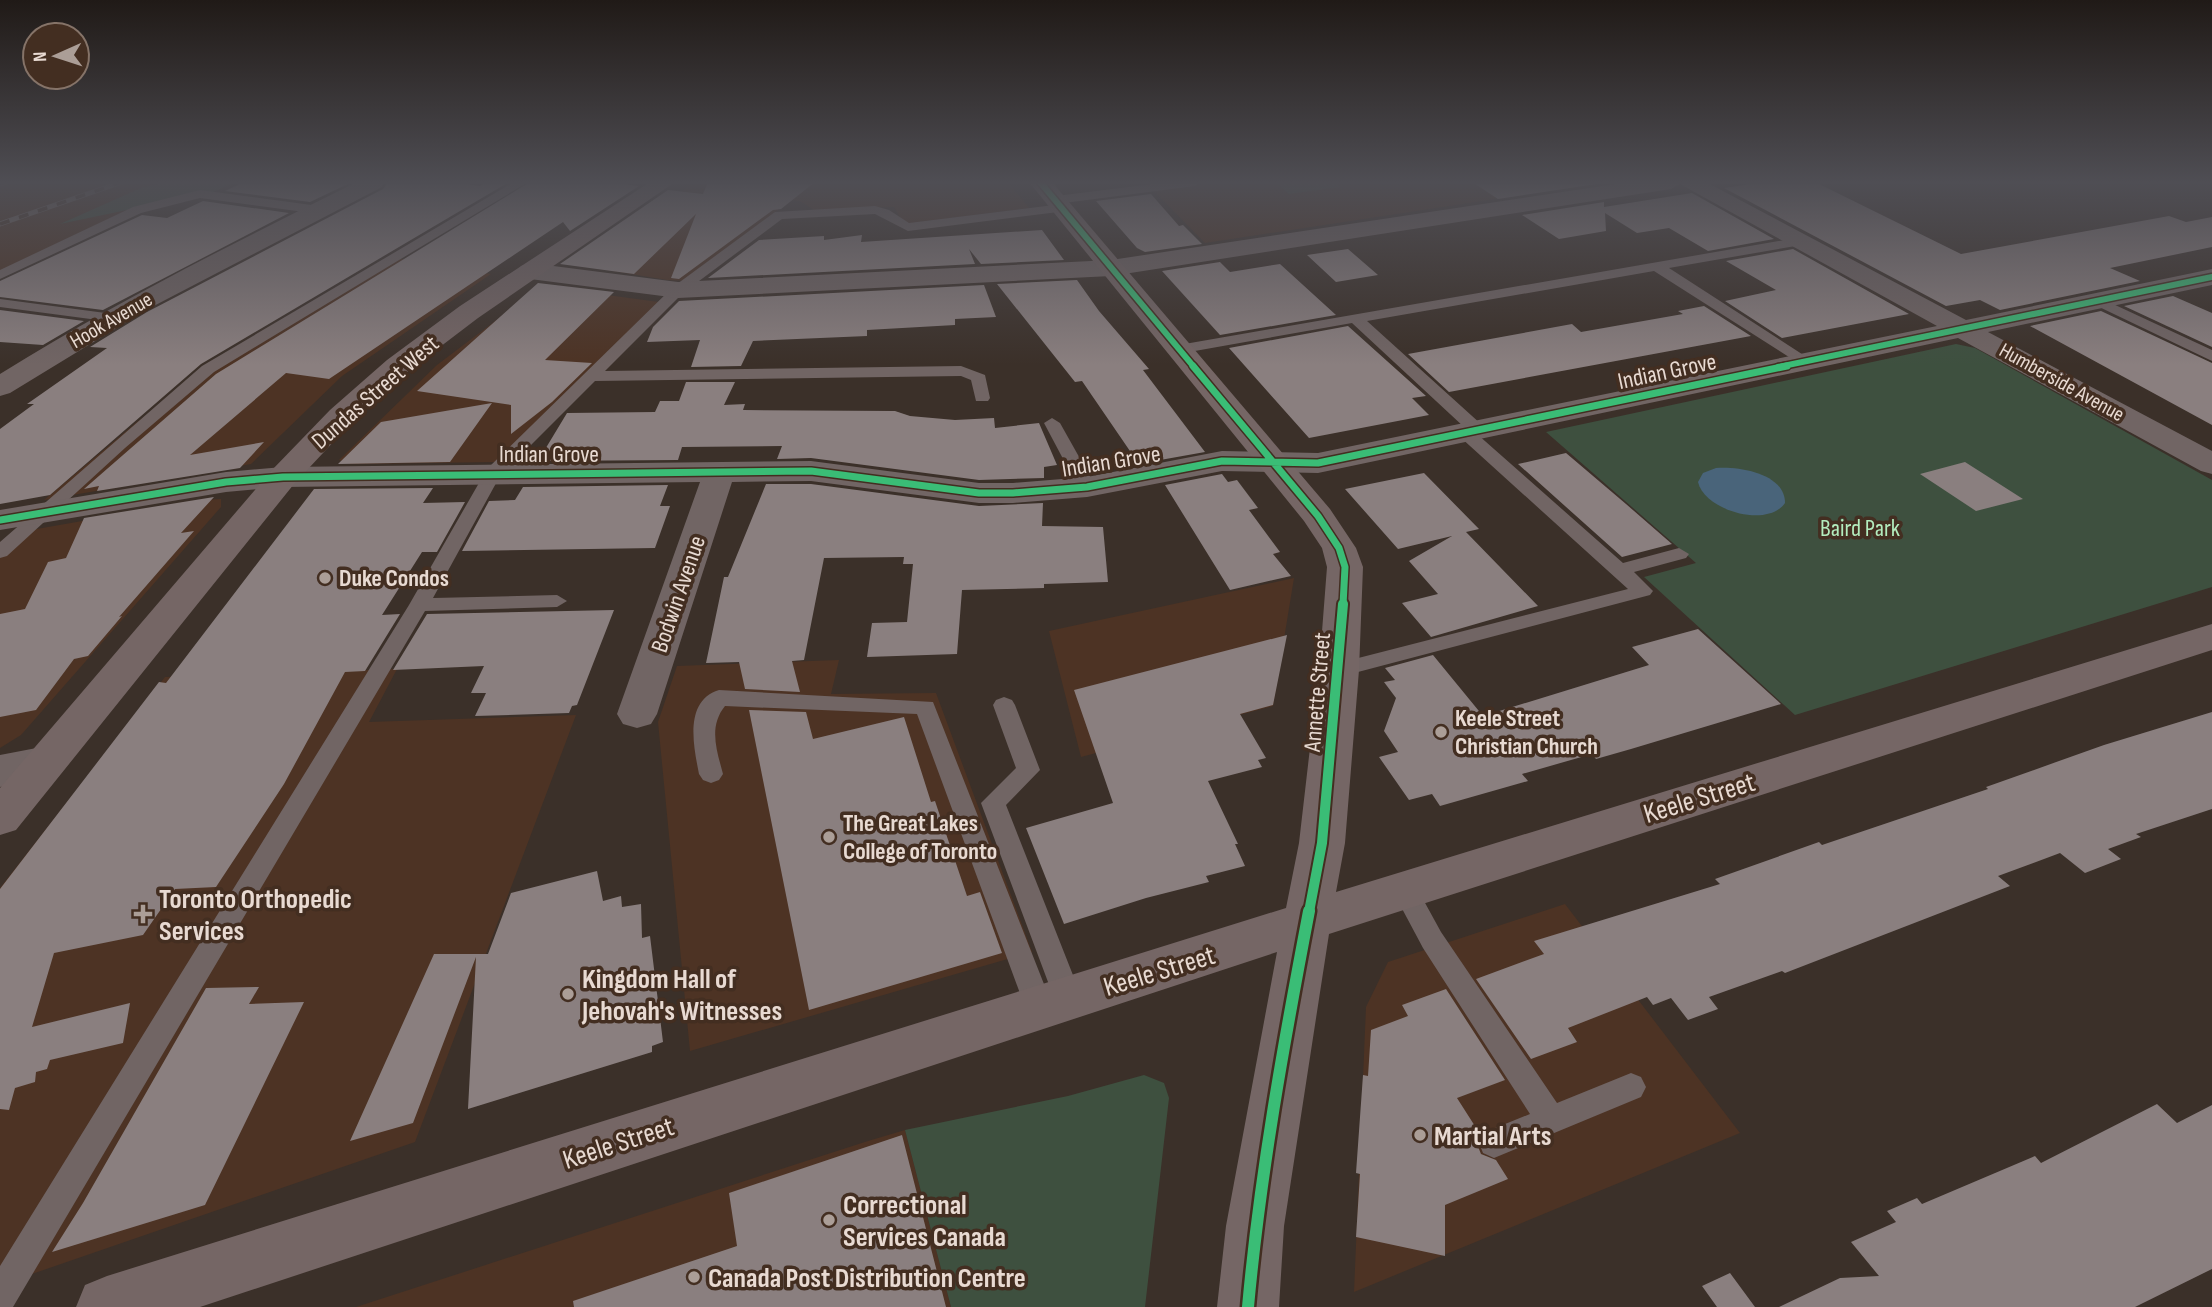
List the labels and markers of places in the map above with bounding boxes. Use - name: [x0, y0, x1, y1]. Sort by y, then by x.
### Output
- place label: Duke Condos: [339, 564, 449, 593]
- marker: Duke Condos: [317, 570, 333, 586]
- place label: Keele Street Christian Church: [1455, 704, 1598, 761]
- marker: Keele Street Christian Church: [1433, 724, 1449, 740]
- place label: The Great Lakes College of Toronto: [843, 809, 997, 866]
- marker: The Great Lakes College of Toronto: [821, 829, 837, 845]
- place label: Toronto Orthopedic Services: [159, 883, 352, 948]
- marker: Toronto Orthopedic Services: [133, 904, 153, 924]
- place label: Kingdom Hall of Jehovah's Witnesses: [581, 963, 782, 1028]
- marker: Kingdom Hall of Jehovah's Witnesses: [560, 986, 576, 1002]
- place label: Martial Arts: [1434, 1120, 1551, 1153]
- marker: Martial Arts: [1412, 1127, 1428, 1143]
- place label: Correctional Services Canada: [843, 1189, 1006, 1254]
- marker: Correctional Services Canada: [821, 1212, 837, 1228]
- place label: Canada Post Distribution Centre: [708, 1262, 1026, 1295]
- marker: Canada Post Distribution Centre: [686, 1269, 702, 1285]

